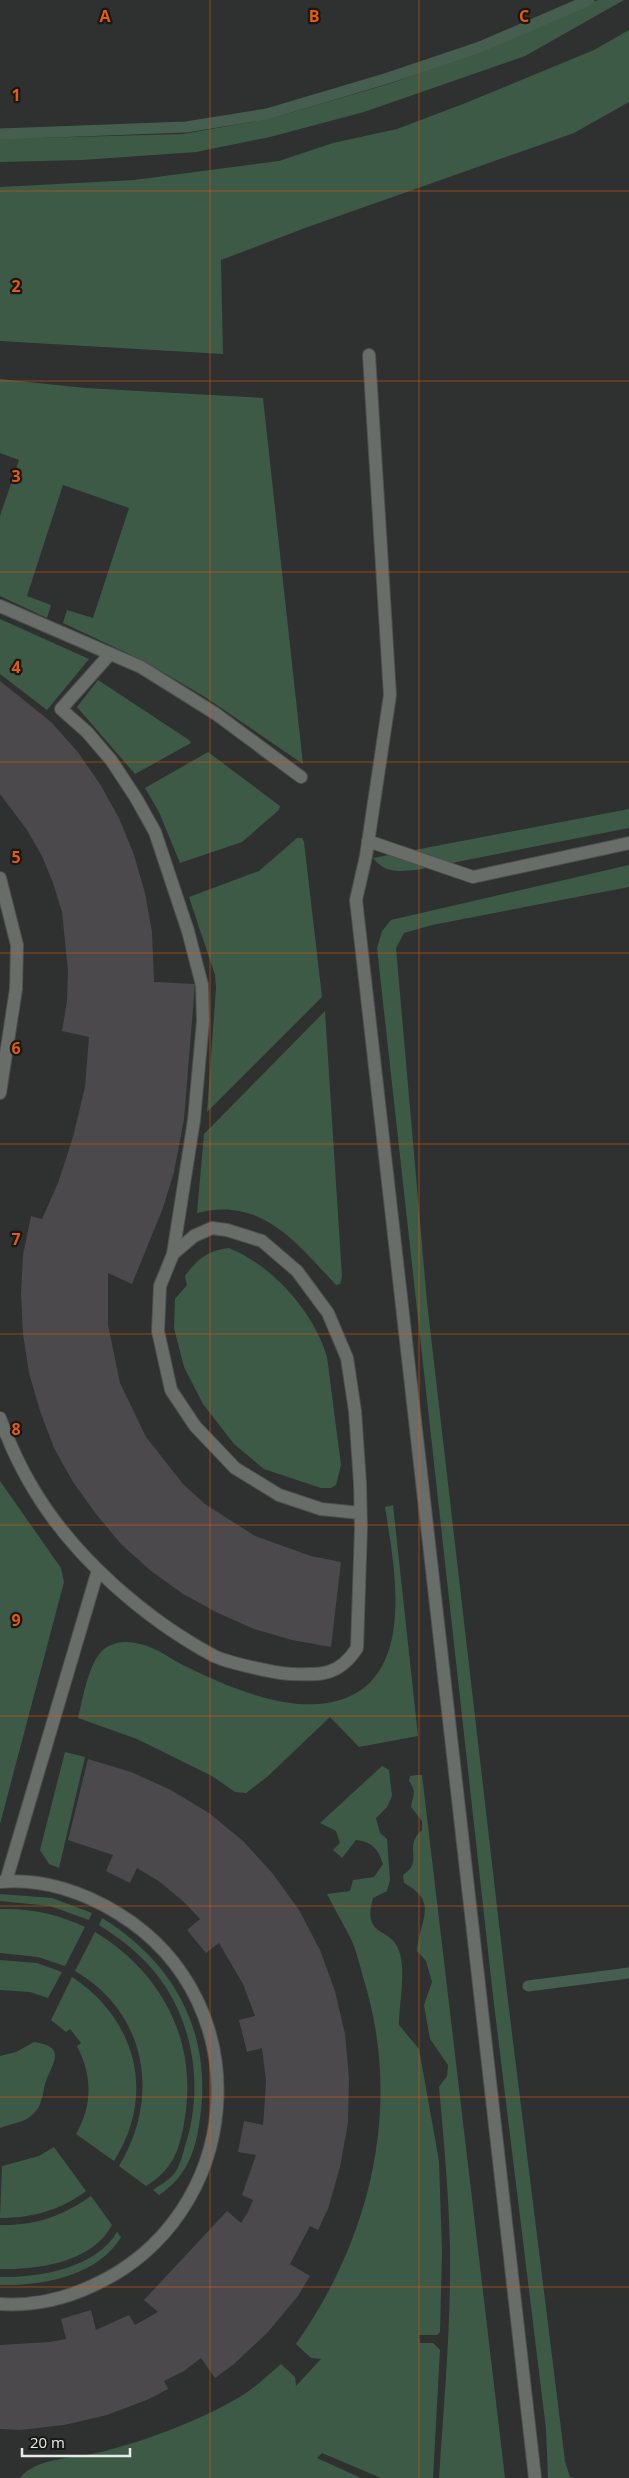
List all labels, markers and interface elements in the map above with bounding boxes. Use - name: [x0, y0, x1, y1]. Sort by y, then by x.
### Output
- text: A: [99, 5, 111, 27]
- text: B: [309, 5, 319, 27]
- text: C: [519, 5, 529, 27]
- text: 1: [11, 84, 21, 106]
- text: 2: [11, 275, 21, 297]
- text: 3: [11, 465, 21, 487]
- text: 4: [11, 656, 21, 678]
- text: 5: [11, 846, 21, 868]
- text: 6: [11, 1037, 21, 1059]
- text: 7: [11, 1228, 21, 1250]
- text: 8: [11, 1418, 21, 1440]
- text: 9: [11, 1609, 21, 1631]
- scale bar: [22, 2426, 130, 2458]
- text: 20 m: [30, 2432, 65, 2452]

